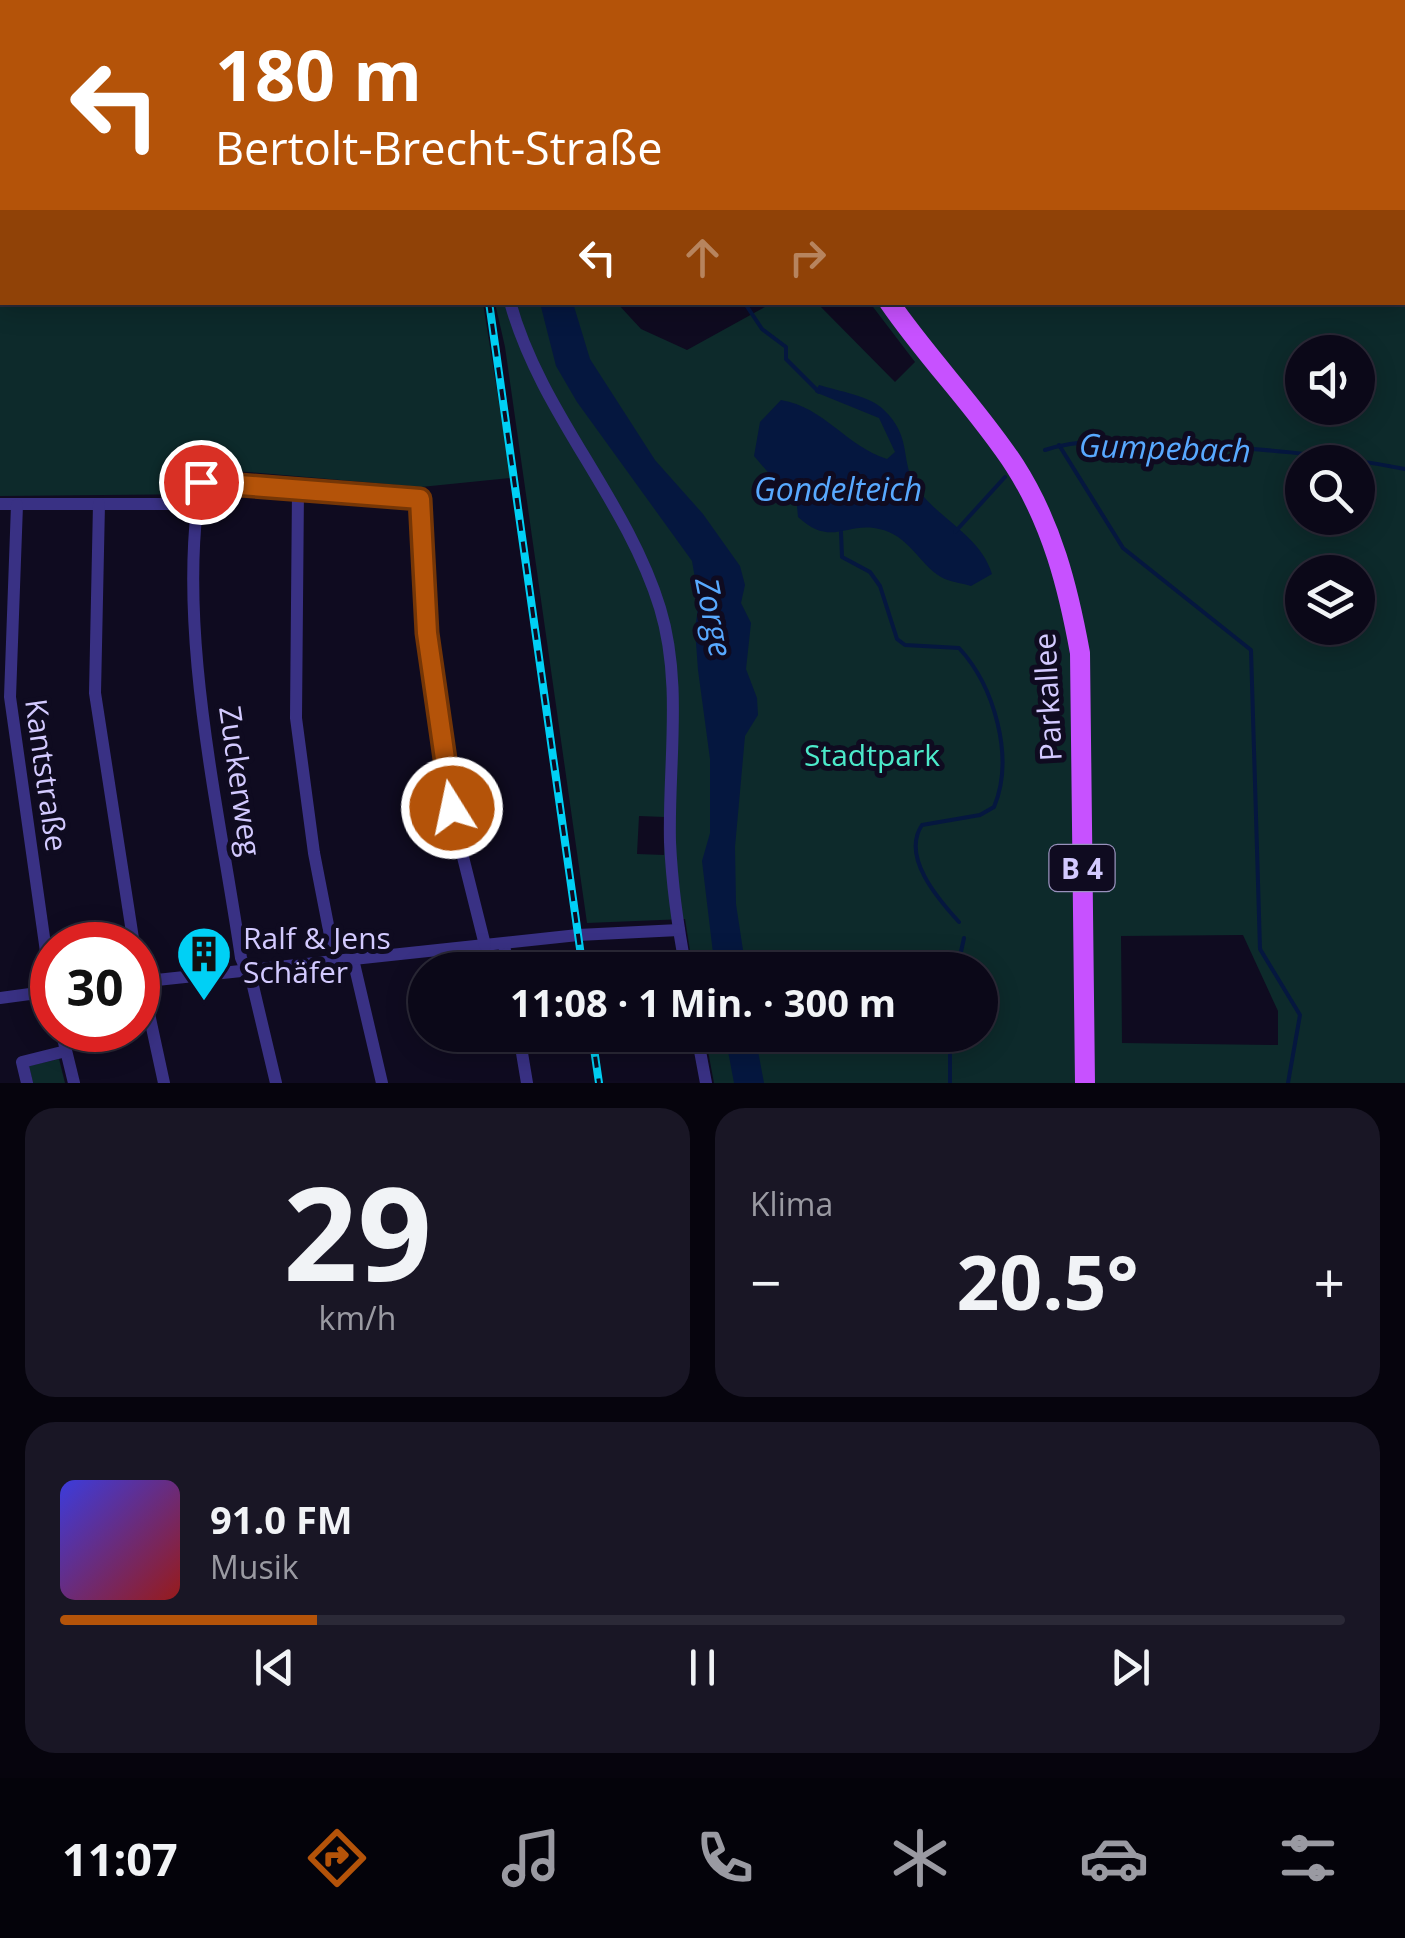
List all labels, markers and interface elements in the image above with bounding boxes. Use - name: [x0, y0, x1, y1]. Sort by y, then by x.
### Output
- text: 180 m: [215, 26, 422, 122]
- icon: left: [50, 40, 180, 170]
- text: Bertolt-Brecht-Straße: [215, 117, 663, 178]
- icon: left: [570, 230, 625, 285]
- icon: ahead: [675, 230, 730, 285]
- icon: right: [780, 230, 835, 285]
- map controls: [1285, 335, 1375, 645]
- button: sound: [1285, 335, 1375, 425]
- water label: Gumpebach: [1078, 423, 1252, 471]
- pin: [159, 440, 244, 525]
- button: search: [1285, 445, 1375, 535]
- icon: arrive: [174, 455, 229, 510]
- water label: Gondelteich: [754, 467, 922, 510]
- button: layers: [1285, 555, 1375, 645]
- water label: Zorge: [686, 573, 744, 660]
- street label: Parkallee: [1023, 632, 1071, 762]
- street label: Kantstraße: [16, 696, 78, 854]
- street label: Zuckerweg: [210, 703, 272, 859]
- park label: Stadtpark: [804, 734, 940, 775]
- position arrow: [400, 756, 504, 860]
- road number: B 4: [1050, 845, 1114, 891]
- place label: Ralf & Jens Schäfer: [243, 917, 391, 992]
- speed limit sign: 30: [30, 922, 160, 1052]
- building icon: Ralf & Jens Schäfer: [174, 924, 234, 1003]
- text: 11:08 · 1 Min. · 300 m: [510, 976, 896, 1028]
- text: 29: [283, 1142, 432, 1319]
- text: Klima: [750, 1182, 833, 1225]
- text: 20.5°: [956, 1230, 1139, 1332]
- text: −: [750, 1244, 781, 1319]
- text: +: [1314, 1244, 1345, 1319]
- text: km/h: [319, 1296, 396, 1339]
- text: 91.0 FM: [210, 1493, 353, 1545]
- text: Musik: [210, 1545, 299, 1588]
- icon: previous: [247, 1640, 302, 1695]
- icon: pause: [675, 1640, 730, 1695]
- icon: next: [1103, 1640, 1158, 1695]
- icon: directions: [302, 1823, 372, 1893]
- icon: music: [496, 1823, 566, 1893]
- icon: phone: [690, 1823, 760, 1893]
- icon: climate: [885, 1823, 955, 1893]
- icon: car: [1079, 1823, 1149, 1893]
- icon: filters: [1273, 1823, 1343, 1893]
- text: 11:07: [62, 1828, 178, 1889]

